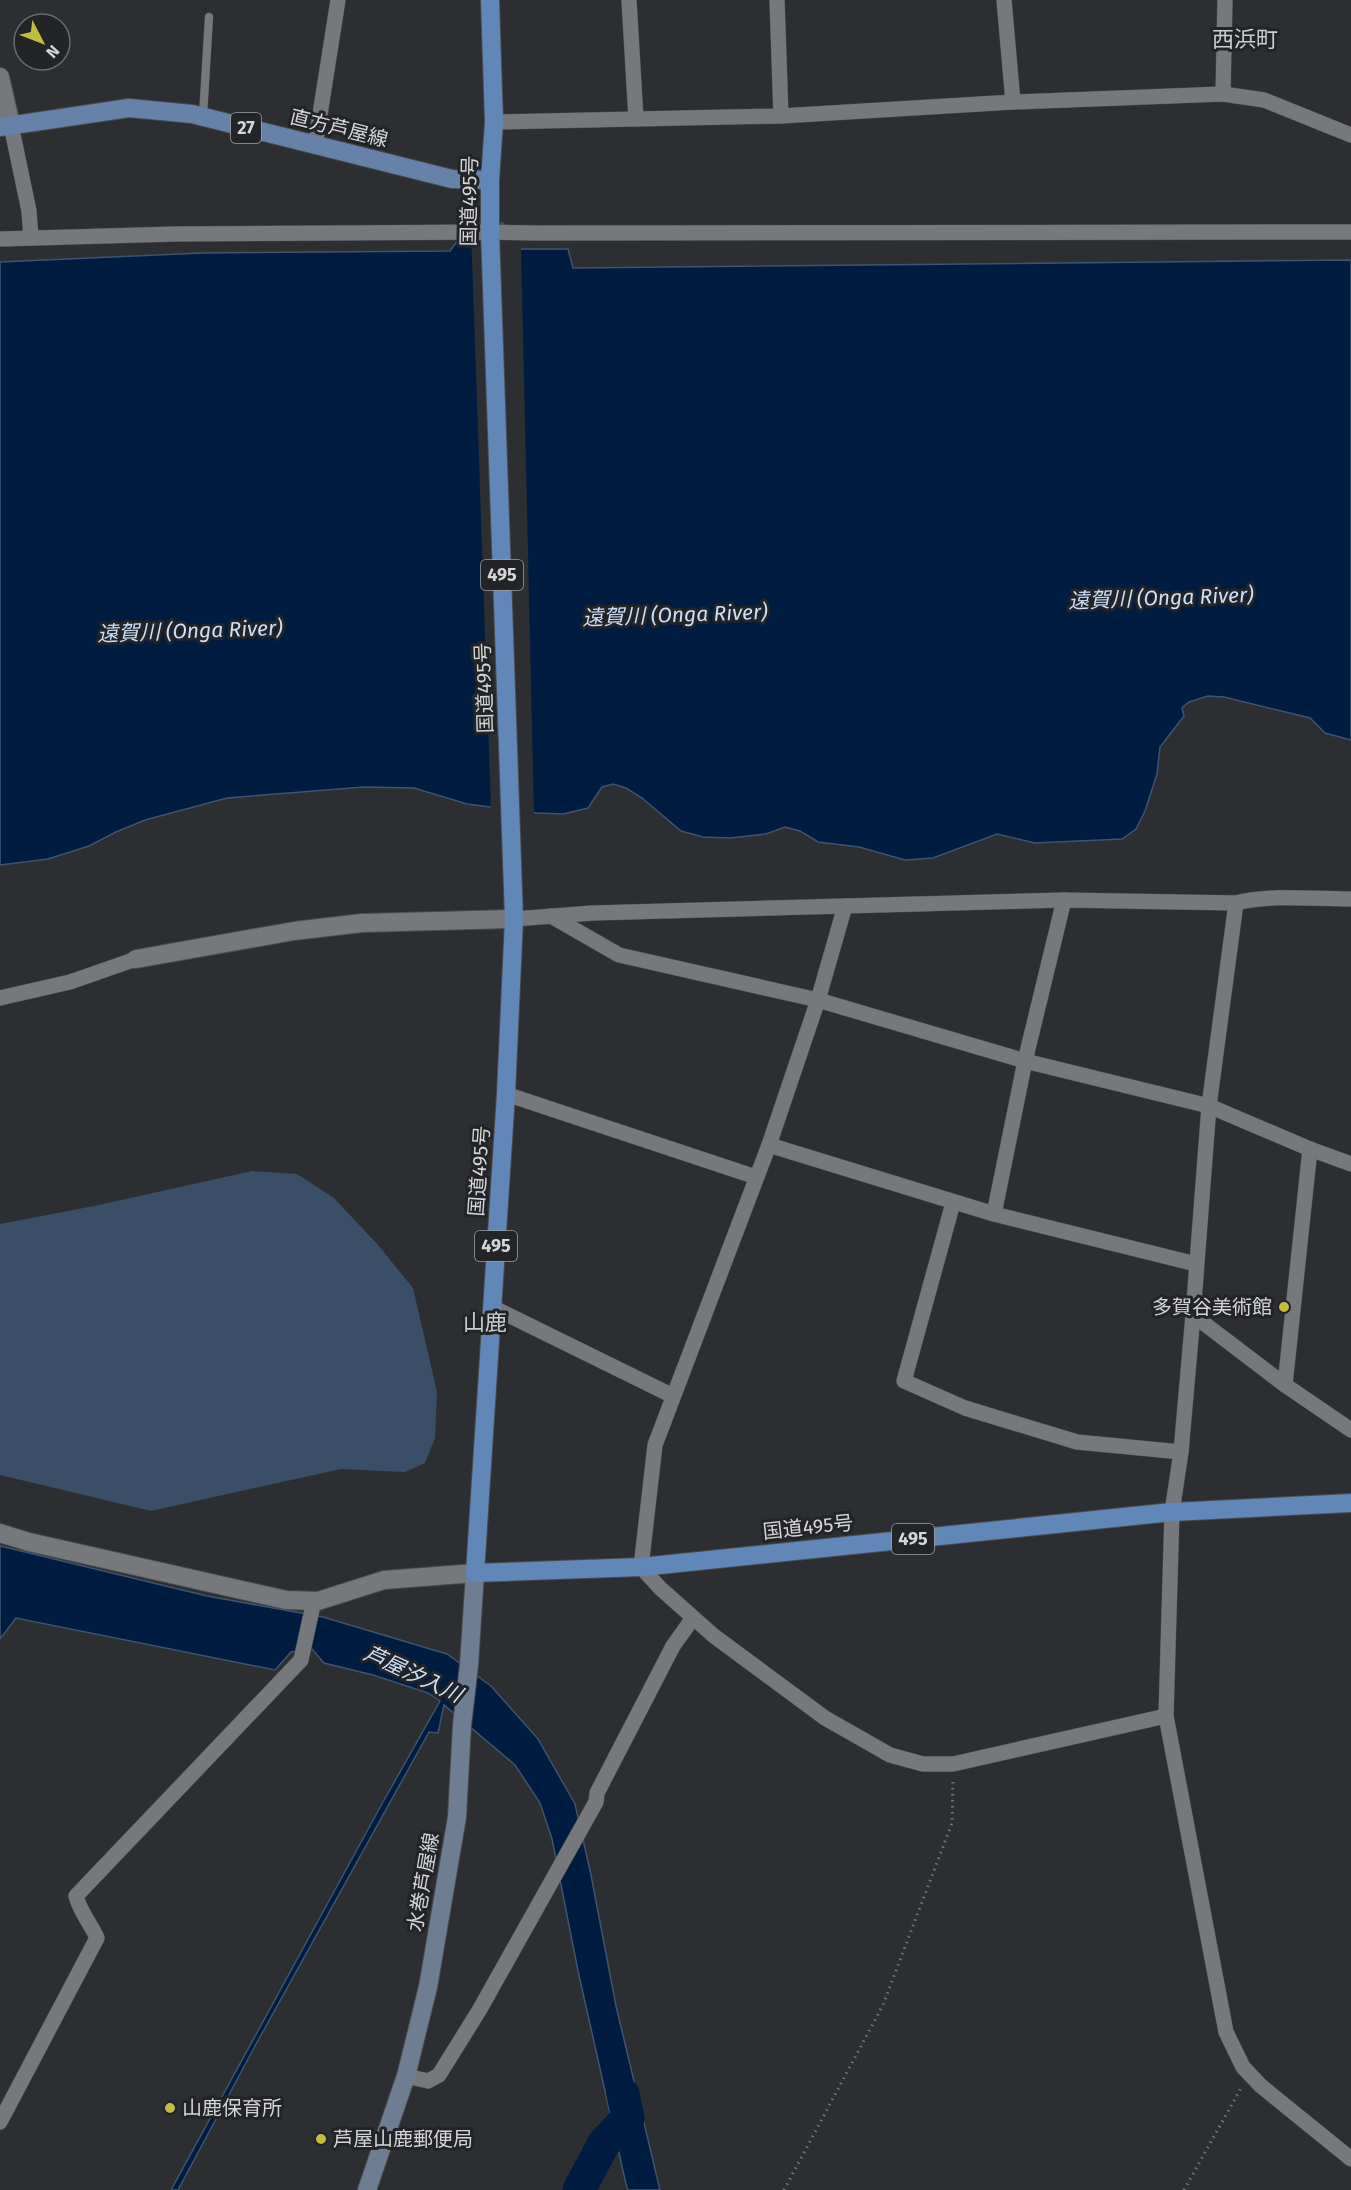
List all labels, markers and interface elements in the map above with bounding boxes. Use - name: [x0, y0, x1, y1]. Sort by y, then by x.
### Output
- north arrow: [12, 12, 72, 72]
- district label: 西浜町: [1212, 26, 1278, 53]
- text: N: [42, 41, 63, 62]
- street label: 直方芦屋線: [288, 104, 390, 152]
- road number: 27: [231, 113, 261, 143]
- street label: 国道495号: [456, 155, 482, 247]
- road number: 495: [481, 560, 523, 590]
- water label: 遠賀川 (Onga River): [1068, 582, 1254, 614]
- water label: 遠賀川 (Onga River): [582, 599, 768, 631]
- water label: 遠賀川 (Onga River): [97, 615, 283, 647]
- street label: 国道495号: [470, 642, 498, 734]
- street label: 国道495号: [464, 1125, 494, 1217]
- road number: 495: [475, 1231, 517, 1261]
- place label: 多賀谷美術館: [1152, 1295, 1272, 1319]
- marker: 多賀谷美術館: [1277, 1300, 1291, 1314]
- district label: 山鹿: [463, 1309, 507, 1336]
- street label: 国道495号: [762, 1510, 854, 1544]
- road number: 495: [892, 1524, 934, 1554]
- water label: 芦屋汐入川: [360, 1640, 468, 1709]
- street label: 水巻芦屋線: [402, 1831, 444, 1933]
- place label: 山鹿保育所: [182, 2096, 282, 2120]
- marker: 山鹿保育所: [163, 2101, 177, 2115]
- place label: 芦屋山鹿郵便局: [333, 2127, 473, 2151]
- marker: 芦屋山鹿郵便局: [314, 2132, 328, 2146]

